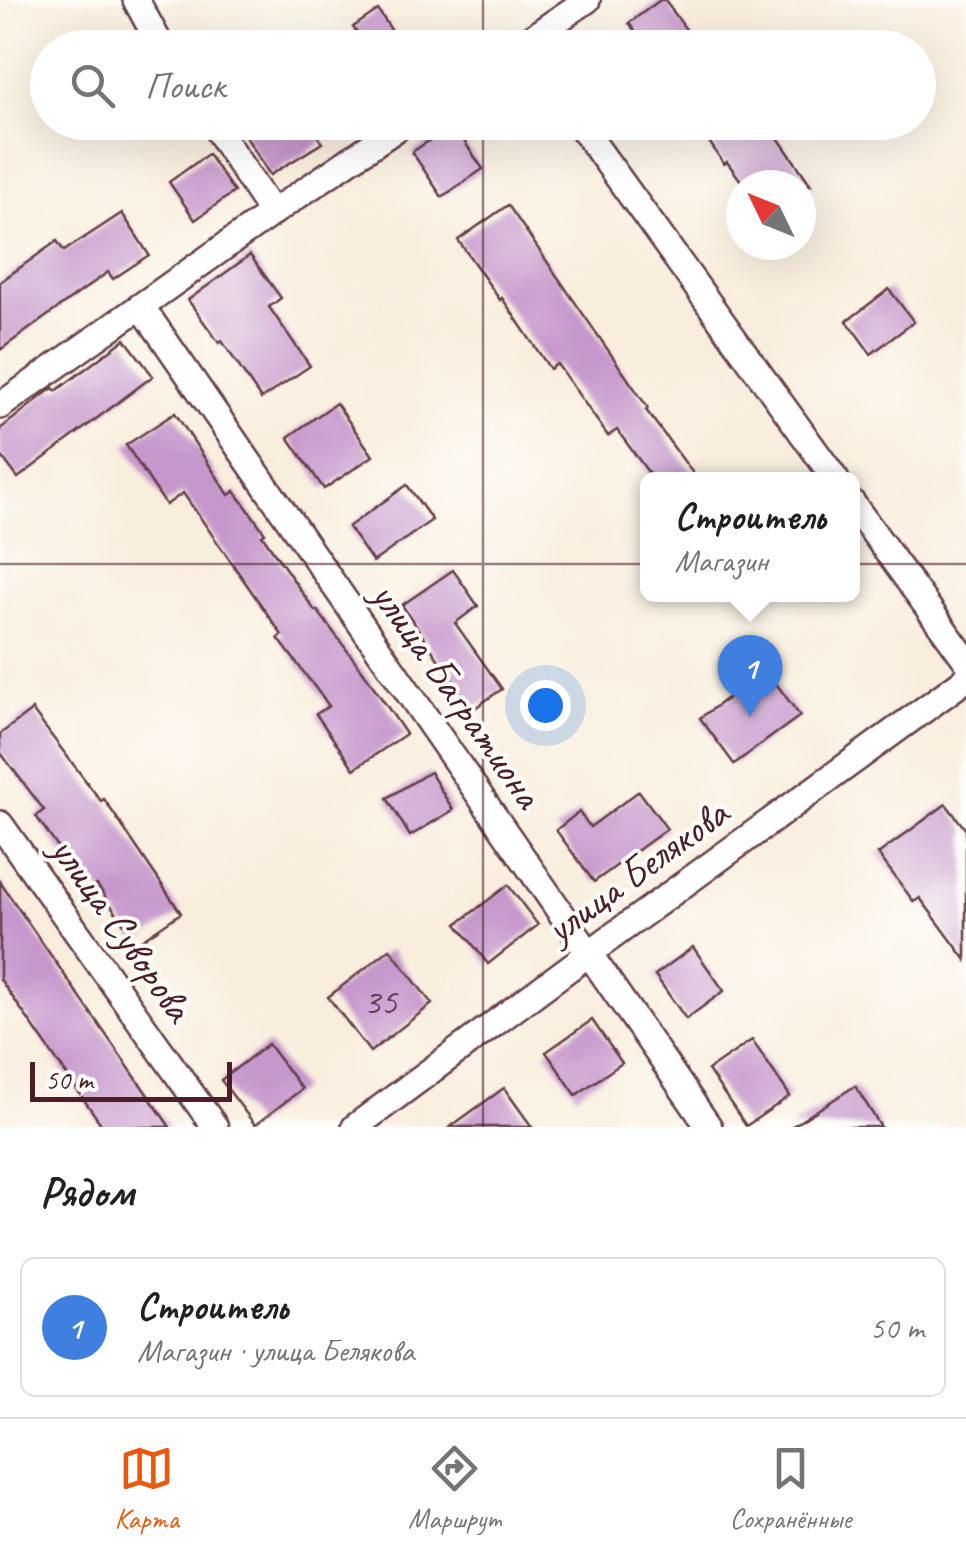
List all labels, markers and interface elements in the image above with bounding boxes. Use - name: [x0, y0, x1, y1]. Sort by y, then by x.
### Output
- search box: [30, 30, 936, 140]
- icon: search: [65, 58, 120, 113]
- text: Поиск: [145, 62, 225, 109]
- north arrow: [726, 170, 816, 260]
- popup: [640, 472, 860, 602]
- text: Строитель: [675, 493, 825, 540]
- text: Магазин: [675, 540, 768, 581]
- street label: улица Багратиона: [358, 569, 556, 821]
- pin: 1: [718, 634, 782, 717]
- your location: [520, 680, 571, 731]
- street label: улица Белякова: [533, 786, 741, 957]
- street label: улица Суворова: [37, 823, 206, 1034]
- house number: 35: [363, 978, 399, 1025]
- scale bar: [30, 1057, 232, 1102]
- text: 50 m: [45, 1062, 93, 1097]
- text: Рядом: [40, 1166, 134, 1219]
- text: Строитель: [137, 1283, 288, 1330]
- text: 1: [67, 1307, 82, 1348]
- text: 50 m: [870, 1307, 924, 1348]
- text: Магазин · улица Белякова: [137, 1330, 414, 1371]
- tab: Карта: [115, 1441, 179, 1536]
- tab: Маршрут: [408, 1441, 500, 1536]
- tab: Сохранённые: [730, 1441, 851, 1536]

